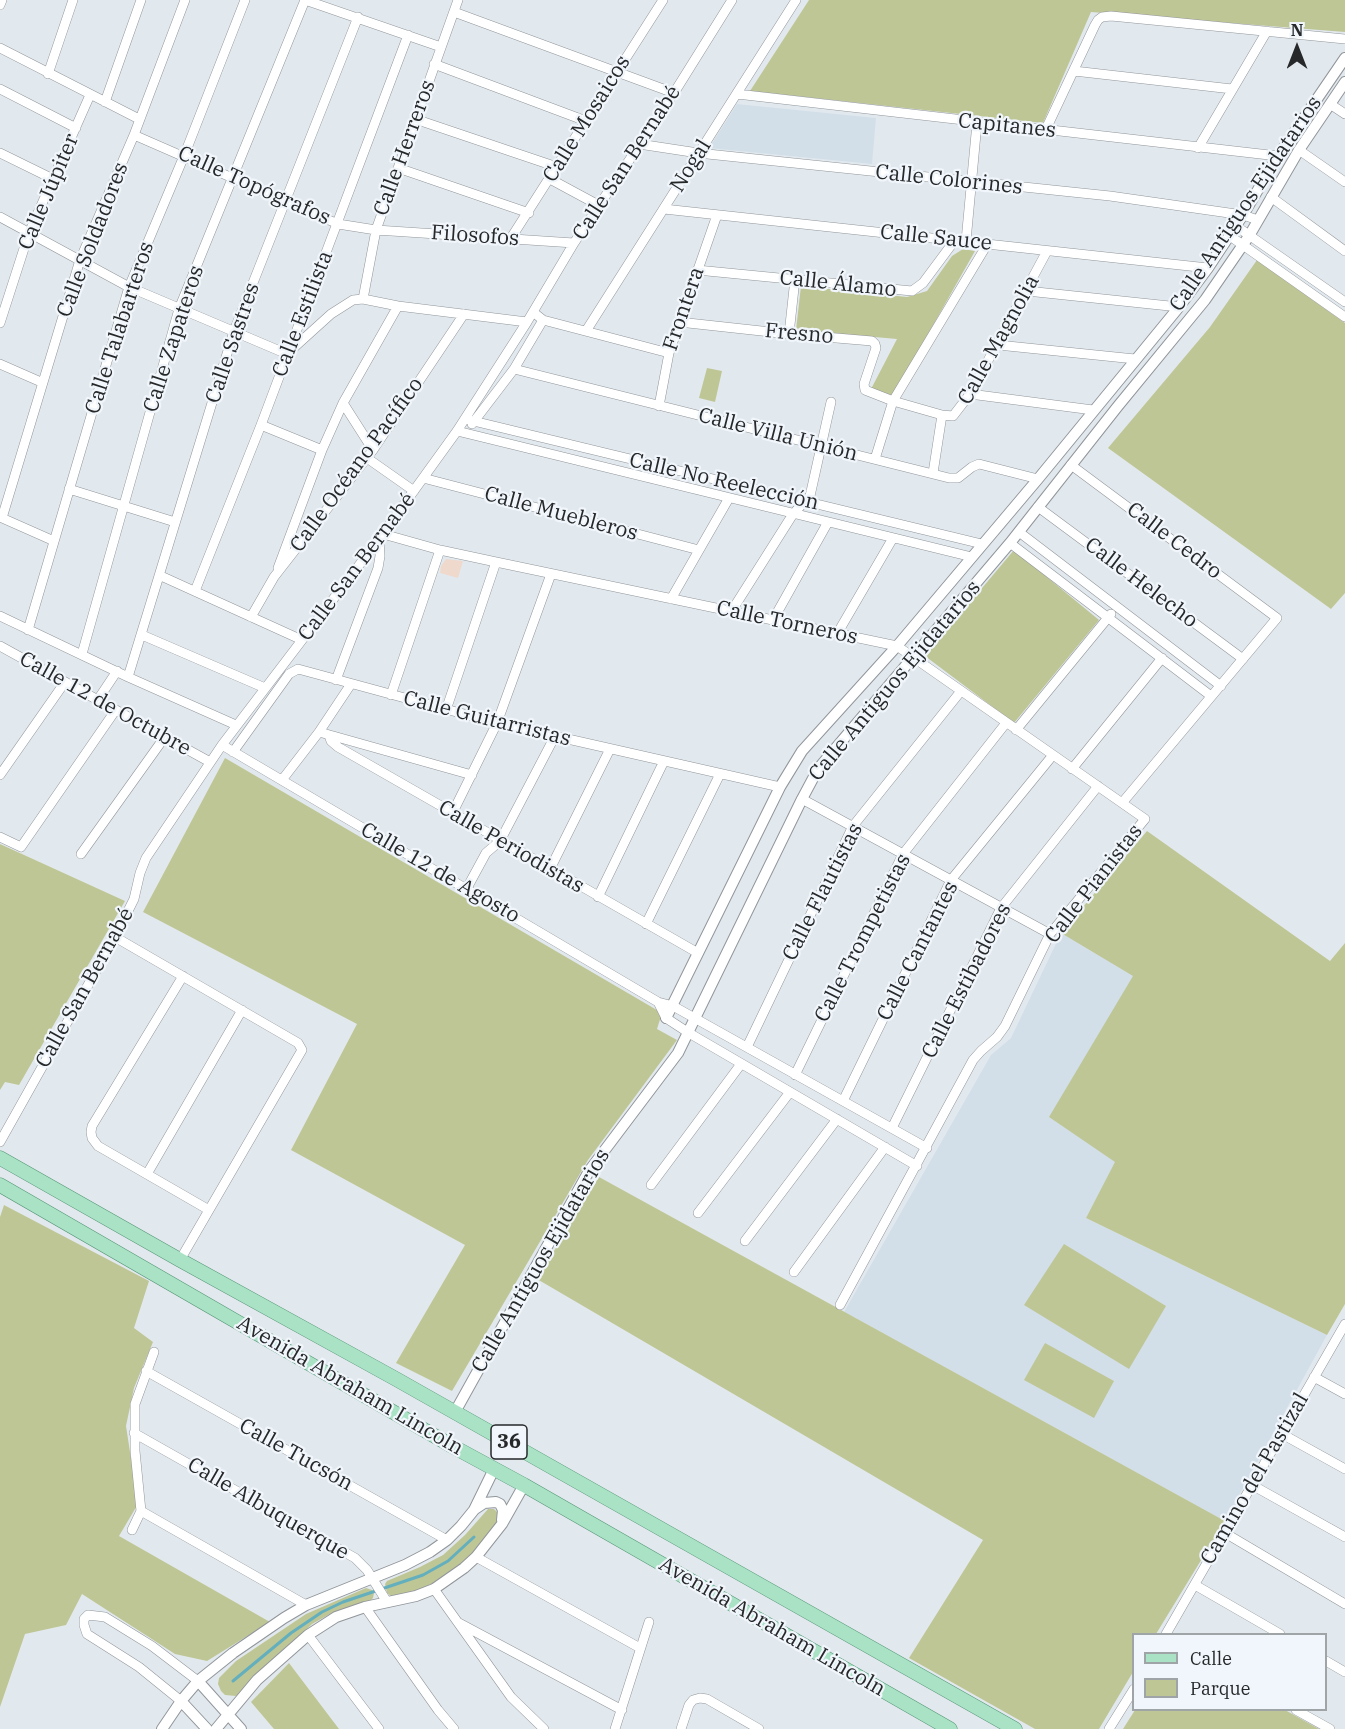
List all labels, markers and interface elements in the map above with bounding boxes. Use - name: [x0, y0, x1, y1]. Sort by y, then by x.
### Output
- north arrow: [1267, 18, 1327, 78]
- text: N: [1291, 20, 1303, 40]
- street label: Calle Mosaicos: [538, 51, 636, 187]
- street label: Calle Herreros: [369, 77, 441, 219]
- street label: Calle San Bernabé: [568, 81, 686, 245]
- street label: Calle Antiguos Ejidatarios: [1164, 92, 1328, 316]
- street label: Capitanes: [957, 108, 1057, 144]
- street label: Calle Júpiter: [13, 130, 85, 254]
- street label: Nogal: [665, 135, 717, 197]
- street label: Calle Topógrafos: [174, 141, 334, 231]
- street label: Calle Soldadores: [52, 159, 134, 321]
- street label: Calle Colorines: [874, 160, 1024, 200]
- street label: Filosofos: [430, 220, 520, 252]
- street label: Calle Sauce: [879, 220, 993, 256]
- street label: Calle Talabarteros: [80, 239, 160, 417]
- street label: Calle Estilista: [267, 247, 339, 381]
- street label: Calle Zapateros: [138, 262, 210, 416]
- street label: Frontera: [658, 264, 710, 354]
- street label: Calle Álamo: [778, 265, 898, 303]
- street label: Calle Magnolia: [953, 271, 1045, 409]
- street label: Calle Sastres: [201, 279, 265, 407]
- street label: Fresno: [764, 318, 834, 350]
- street label: Calle Océano Pacífico: [285, 373, 429, 557]
- street label: Calle Villa Unión: [696, 403, 860, 467]
- street label: Calle No Reelección: [627, 448, 821, 516]
- street label: Calle Muebleros: [482, 481, 640, 547]
- street label: Calle San Bernabé: [293, 488, 421, 646]
- street label: Calle Cedro: [1122, 497, 1226, 585]
- street label: Calle Helecho: [1080, 532, 1202, 634]
- street label: Calle Antiguos Ejidatarios: [804, 576, 986, 786]
- street label: Calle Torneros: [714, 596, 860, 650]
- street label: Calle 12 de Octubre: [15, 646, 195, 762]
- street label: Calle Guitarristas: [401, 686, 573, 752]
- street label: Calle Periodistas: [434, 795, 588, 899]
- street label: Calle 12 de Agosto: [356, 817, 524, 929]
- street label: Calle Flautistas: [778, 819, 868, 965]
- street label: Calle Pianistas: [1040, 819, 1148, 949]
- street label: Calle Trompetistas: [810, 850, 916, 1026]
- street label: Calle Cantantes: [872, 877, 964, 1025]
- street label: Calle Estibadores: [917, 899, 1017, 1063]
- street label: Calle San Bernabé: [31, 904, 139, 1072]
- street label: Calle Antiguos Ejidatarios: [467, 1145, 615, 1377]
- street label: Avenida Abraham Lincoln: [232, 1311, 468, 1461]
- street label: Camino del Pastizal: [1196, 1389, 1314, 1569]
- street label: Calle Tucsón: [235, 1413, 357, 1497]
- road number: 36: [491, 1425, 527, 1459]
- street label: Calle Albuquerque: [183, 1452, 353, 1566]
- street label: Avenida Abraham Lincoln: [654, 1552, 890, 1702]
- legend: [1132, 1633, 1327, 1711]
- text: Calle: [1190, 1647, 1232, 1670]
- text: Parque: [1190, 1677, 1250, 1700]

